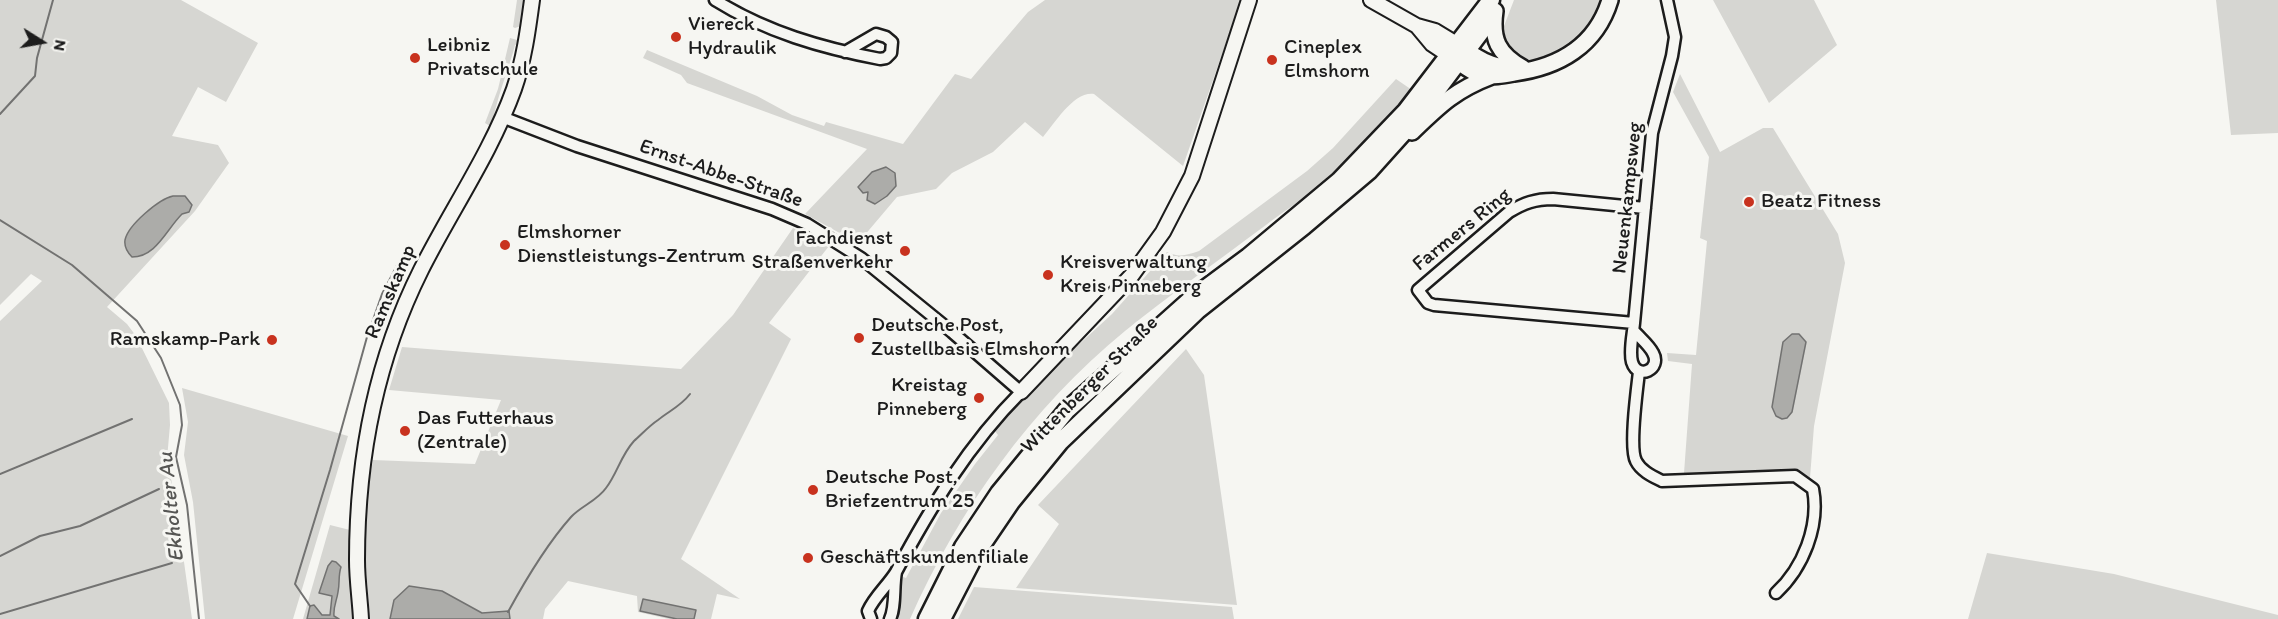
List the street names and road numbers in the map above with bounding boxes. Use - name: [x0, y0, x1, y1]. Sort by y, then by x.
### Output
- street label: Neuenkampsweg: [1607, 121, 1649, 275]
- street label: Ernst-Abbe-Straße: [636, 134, 806, 214]
- street label: Farmers Ring: [1408, 183, 1516, 277]
- street label: Ramskamp: [360, 241, 422, 343]
- street label: Wittenberger Straße: [1016, 311, 1164, 459]

